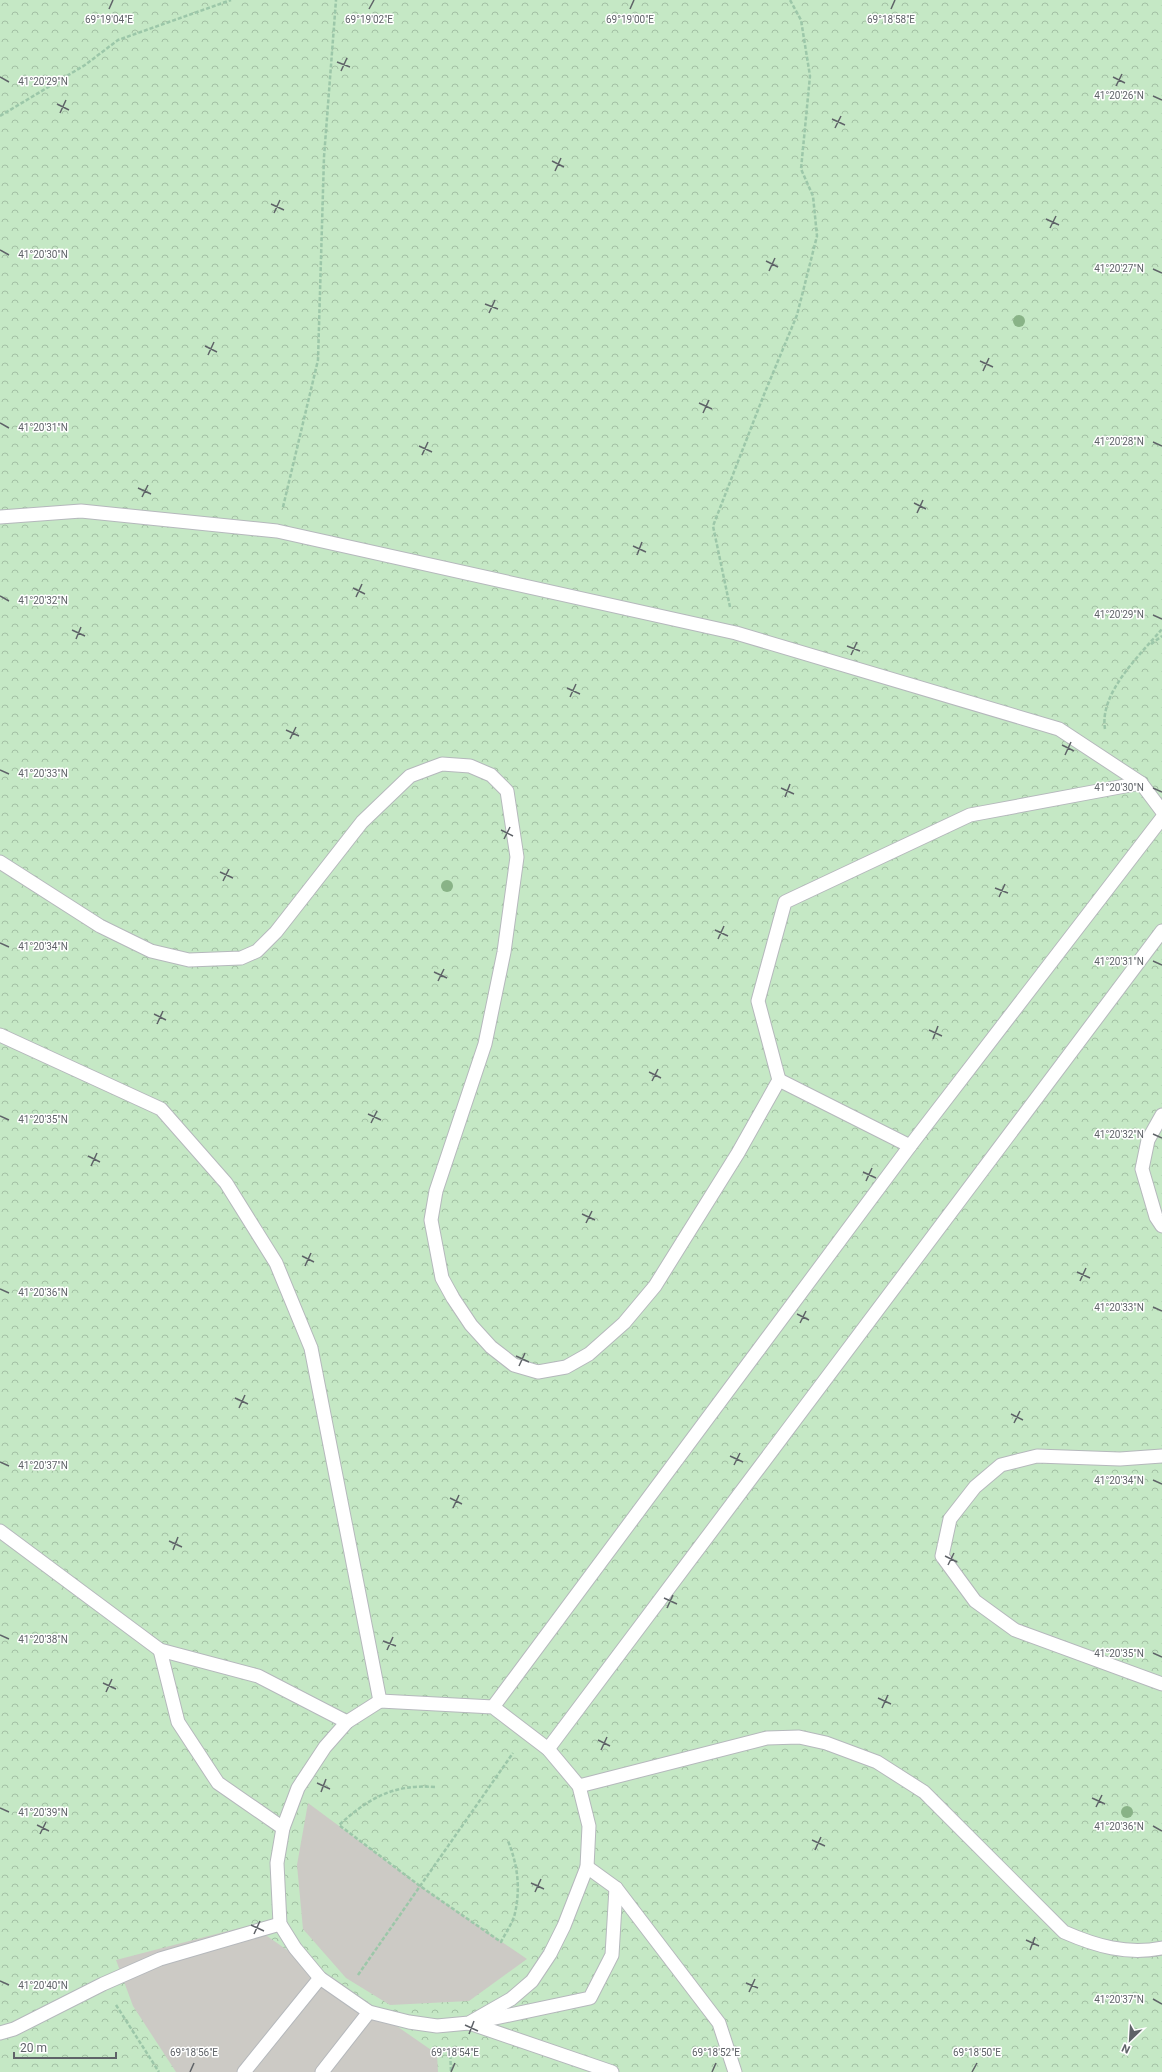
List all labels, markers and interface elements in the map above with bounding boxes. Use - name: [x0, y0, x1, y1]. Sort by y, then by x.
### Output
- text: 69°19'04"E: [85, 14, 133, 25]
- text: 69°19'02"E: [345, 14, 393, 25]
- text: 69°19'00"E: [606, 14, 654, 25]
- text: 69°18'58"E: [867, 14, 915, 25]
- text: 41°20'29"N: [18, 76, 68, 87]
- text: 41°20'26"N: [1094, 90, 1144, 101]
- text: 41°20'30"N: [18, 249, 68, 260]
- text: 41°20'27"N: [1094, 263, 1144, 274]
- text: 41°20'31"N: [18, 422, 68, 433]
- text: 41°20'28"N: [1094, 436, 1144, 447]
- text: 41°20'32"N: [18, 595, 68, 606]
- text: 41°20'29"N: [1094, 609, 1144, 620]
- text: 41°20'33"N: [18, 768, 68, 779]
- text: 41°20'30"N: [1094, 782, 1144, 793]
- text: 41°20'34"N: [18, 941, 68, 952]
- text: 41°20'31"N: [1094, 956, 1144, 967]
- text: 41°20'35"N: [18, 1114, 68, 1125]
- text: 41°20'32"N: [1094, 1129, 1144, 1140]
- text: 41°20'36"N: [18, 1287, 68, 1298]
- text: 41°20'33"N: [1094, 1302, 1144, 1313]
- text: 41°20'37"N: [18, 1460, 68, 1471]
- text: 41°20'34"N: [1094, 1475, 1144, 1486]
- text: 41°20'38"N: [18, 1634, 68, 1645]
- text: 41°20'35"N: [1094, 1648, 1144, 1659]
- text: 41°20'39"N: [18, 1807, 68, 1818]
- text: 41°20'36"N: [1094, 1821, 1144, 1832]
- text: 41°20'40"N: [18, 1980, 68, 1991]
- text: 41°20'37"N: [1094, 1994, 1144, 2005]
- north arrow: [1110, 2020, 1150, 2060]
- scale bar: [14, 2034, 116, 2060]
- text: 20 m: [20, 2041, 47, 2055]
- text: N: [1120, 2041, 1132, 2056]
- text: 69°18'56"E: [170, 2047, 218, 2058]
- text: 69°18'54"E: [431, 2047, 479, 2058]
- text: 69°18'52"E: [692, 2047, 740, 2058]
- text: 69°18'50"E: [953, 2047, 1001, 2058]

